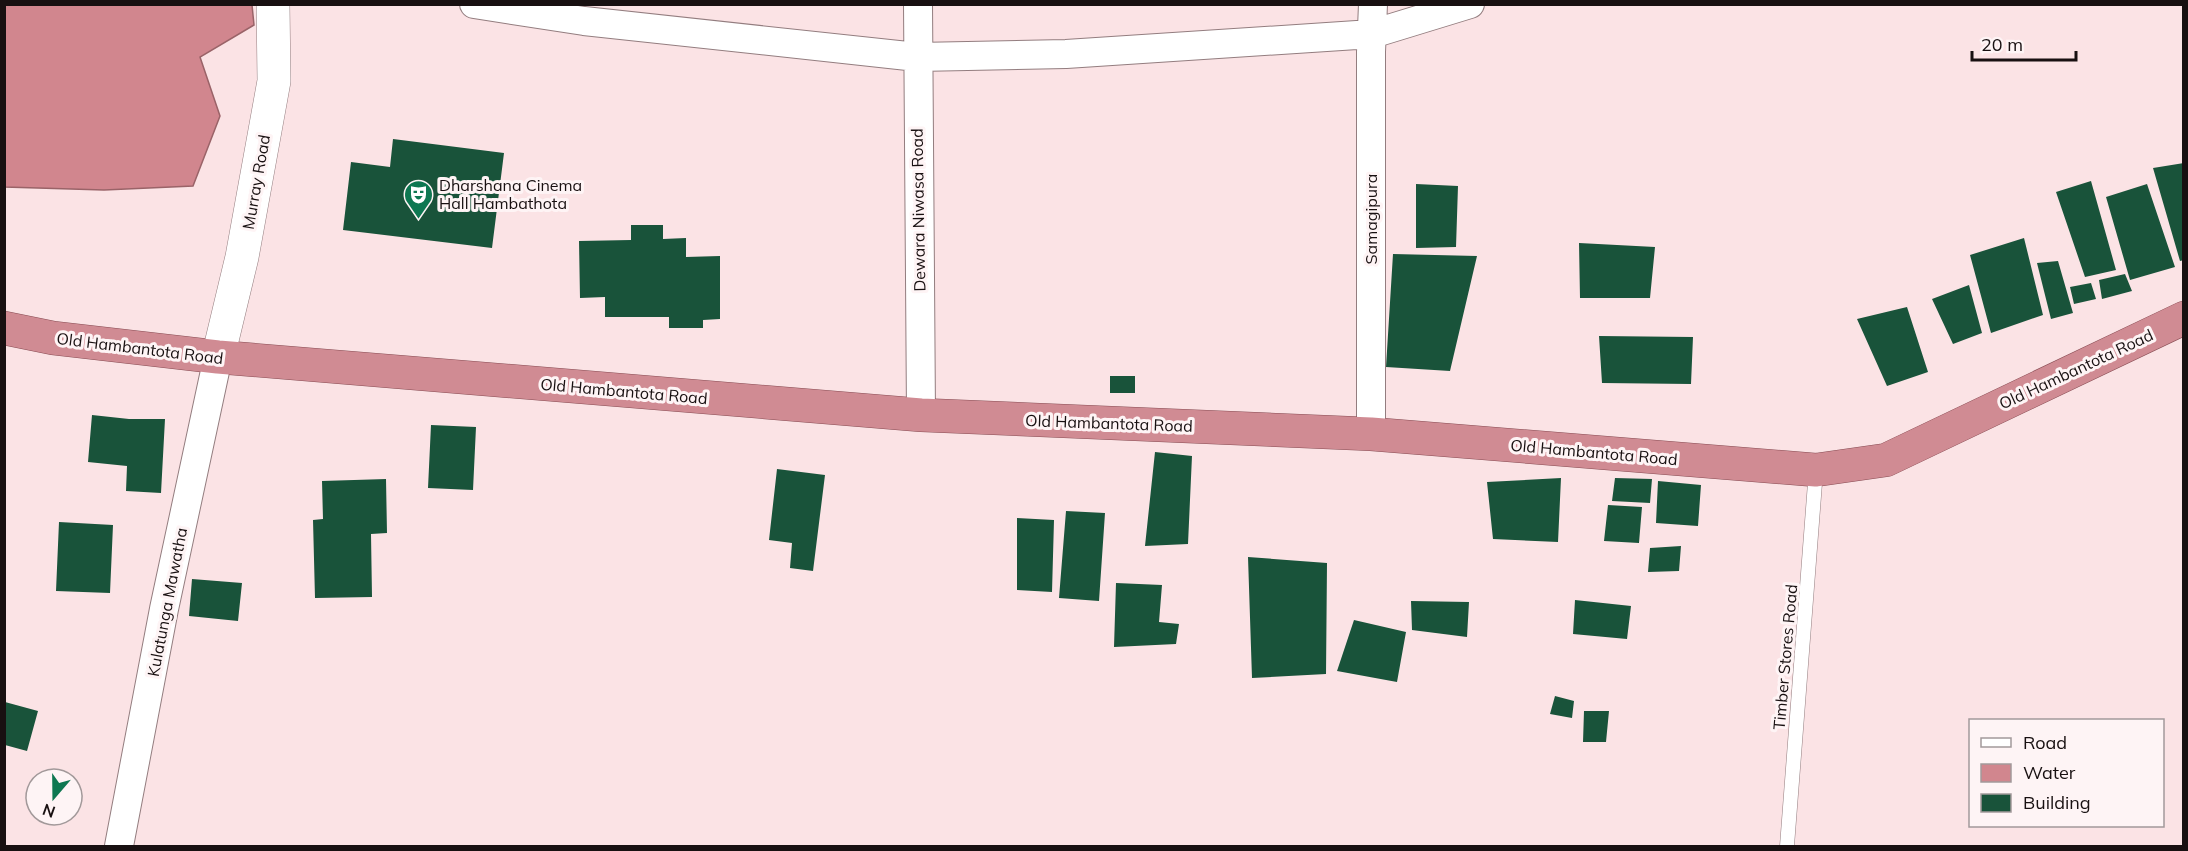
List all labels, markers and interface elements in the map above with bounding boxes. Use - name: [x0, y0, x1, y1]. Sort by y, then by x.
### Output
- scale bar: [1972, 24, 2076, 62]
- text: 20 m: [1981, 33, 2023, 56]
- street label: Dewara Niwasa Road: [907, 128, 929, 292]
- street label: Murray Road: [238, 133, 274, 231]
- street label: Samagipura: [1361, 174, 1381, 264]
- place label: Dharshana Cinema Hall Hambathota: [439, 175, 582, 213]
- theatre icon: Dharshana Cinema Hall Hambathota: [402, 178, 434, 220]
- street label: Old Hambantota Road: [1996, 325, 2156, 413]
- street label: Old Hambantota Road: [56, 328, 224, 368]
- street label: Old Hambantota Road: [540, 374, 708, 408]
- street label: Old Hambantota Road: [1025, 410, 1193, 436]
- street label: Old Hambantota Road: [1510, 435, 1678, 469]
- street label: Kulatunga Mawatha: [143, 526, 191, 678]
- street label: Timber Stores Road: [1769, 583, 1801, 731]
- legend: [1969, 719, 2164, 827]
- text: Road: [2023, 731, 2067, 754]
- text: Water: [2023, 761, 2076, 784]
- north arrow: [24, 767, 84, 827]
- text: Building: [2023, 791, 2091, 814]
- text: N: [40, 800, 58, 823]

